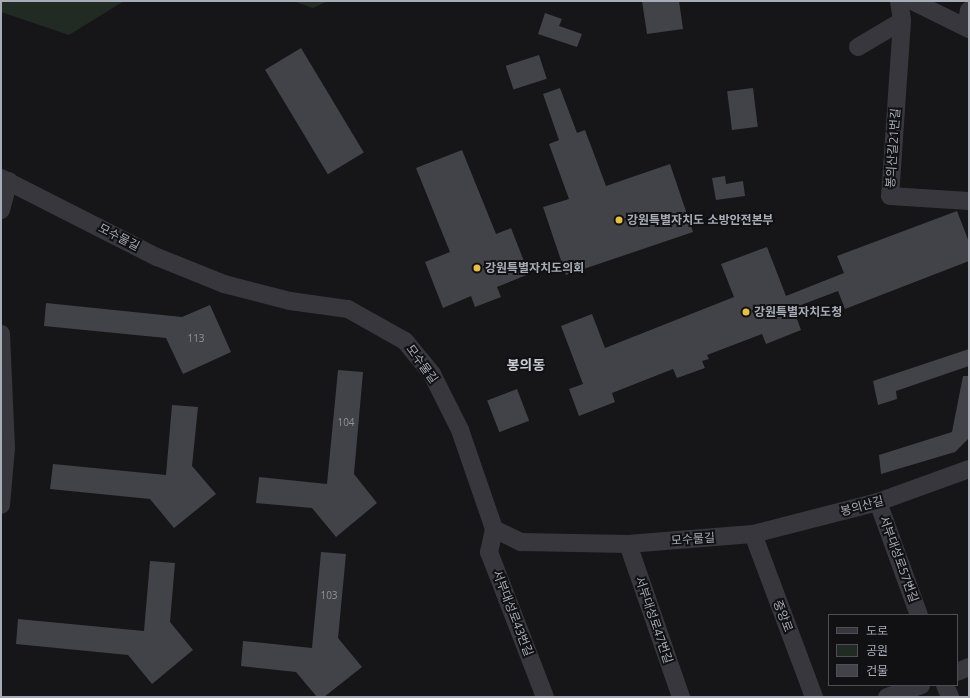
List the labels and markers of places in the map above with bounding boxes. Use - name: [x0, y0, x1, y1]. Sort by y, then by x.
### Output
- place label: 강원특별자치도 소방안전본부: [627, 213, 774, 227]
- marker: 강원특별자치도 소방안전본부: [614, 215, 624, 225]
- place label: 강원특별자치도의회: [485, 261, 584, 275]
- marker: 강원특별자치도의회: [472, 263, 482, 273]
- place label: 강원특별자치도청: [754, 305, 842, 319]
- marker: 강원특별자치도청: [741, 307, 751, 317]

